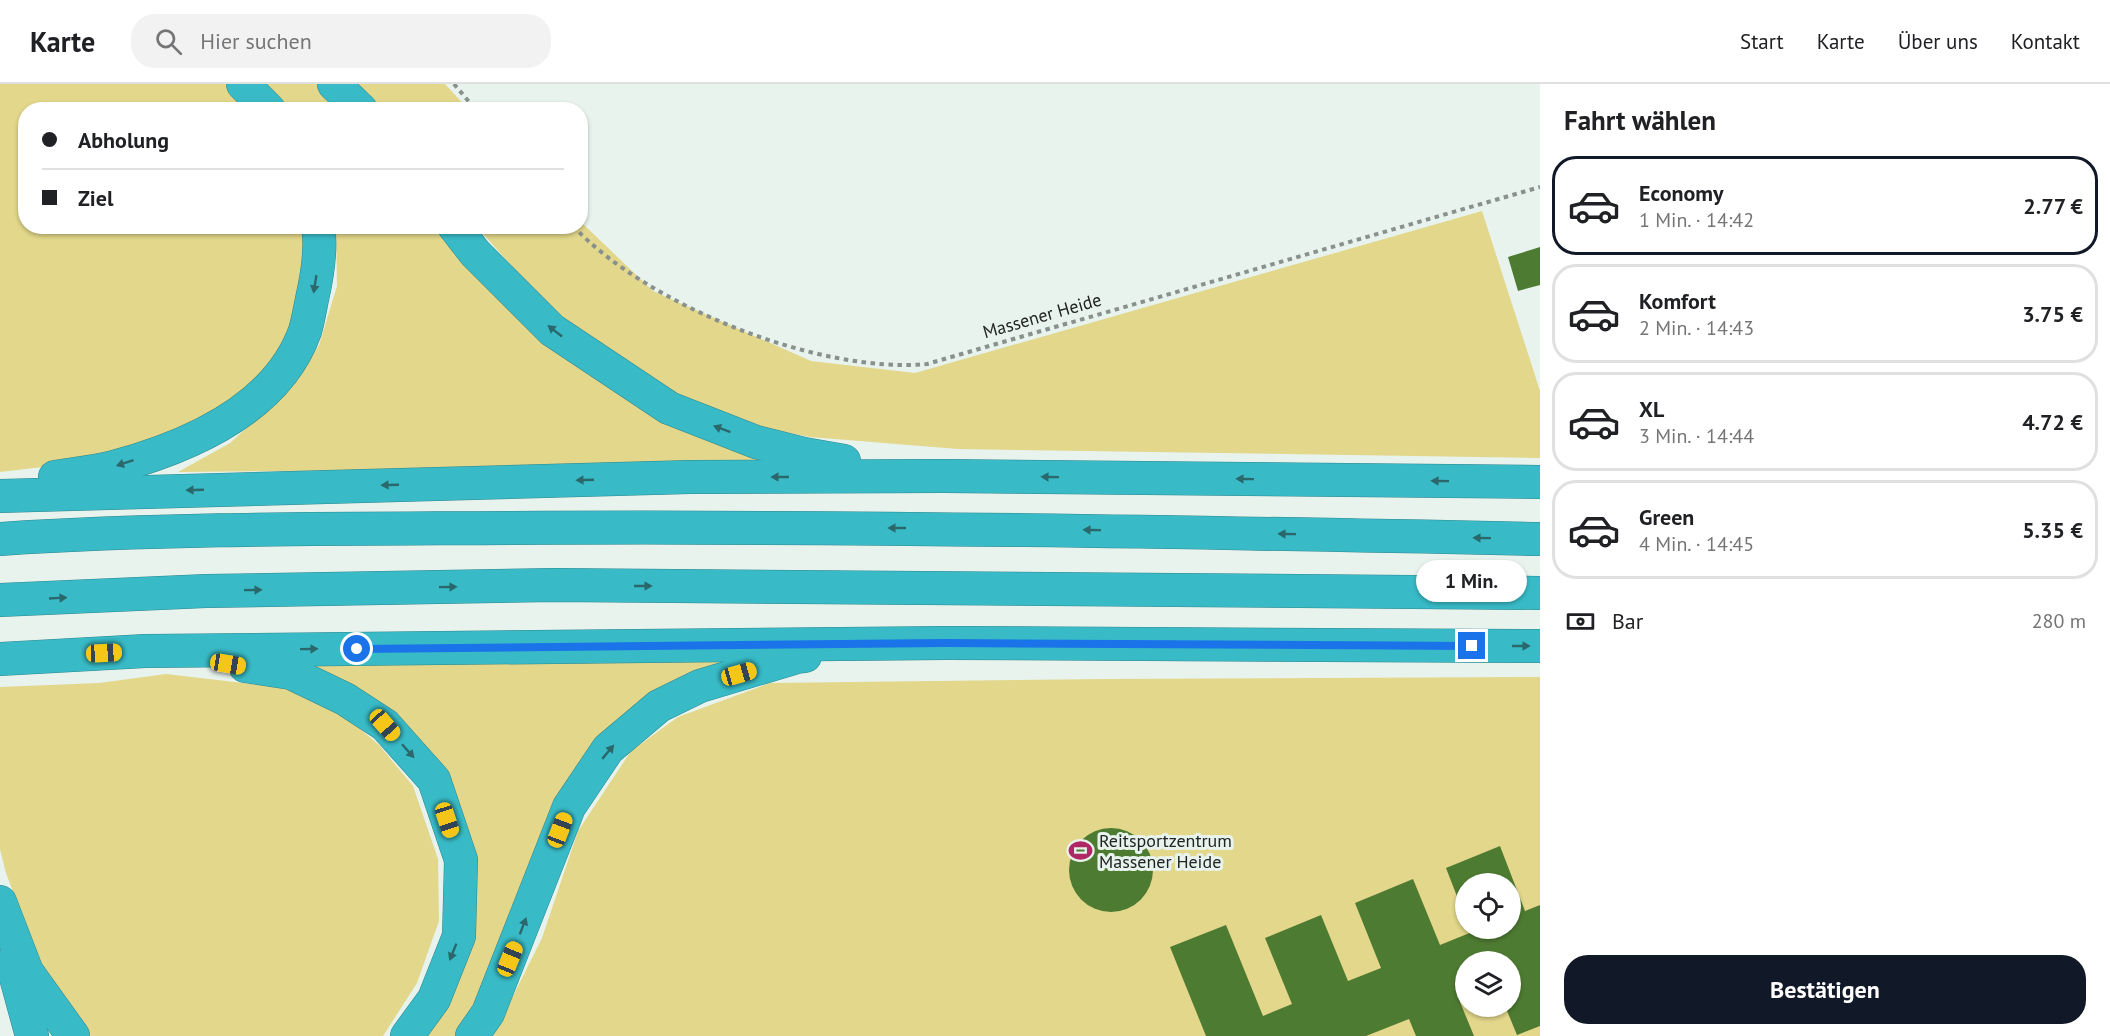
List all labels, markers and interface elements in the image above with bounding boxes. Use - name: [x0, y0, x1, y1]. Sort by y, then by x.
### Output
- search box: [131, 14, 551, 68]
- text: Karte: [30, 23, 95, 60]
- icon: search: [152, 25, 185, 58]
- text: Hier suchen: [200, 27, 312, 55]
- text: Start: [1740, 28, 1784, 55]
- text: Karte: [1817, 28, 1865, 55]
- text: Über uns: [1898, 28, 1978, 55]
- text: Kontakt: [2011, 28, 2080, 55]
- text: Fahrt wählen: [1564, 103, 1716, 137]
- text: Abholung: [78, 126, 169, 154]
- icon: car: [1567, 179, 1621, 233]
- text: Economy: [1639, 179, 1723, 207]
- text: Ziel: [78, 184, 113, 212]
- text: 2.77 €: [2023, 192, 2083, 220]
- text: 1 Min. · 14:42: [1639, 207, 1754, 233]
- one-way arrow: [310, 275, 319, 294]
- icon: car: [1567, 287, 1621, 341]
- text: Komfort: [1639, 287, 1716, 315]
- street label: Massener Heide: [980, 288, 1104, 343]
- text: 3.75 €: [2022, 300, 2083, 328]
- text: 2 Min. · 14:43: [1639, 315, 1754, 341]
- one-way arrow: [547, 325, 563, 338]
- icon: car: [1567, 395, 1621, 449]
- text: XL: [1639, 395, 1664, 423]
- text: 4.72 €: [2022, 408, 2083, 436]
- text: 3 Min. · 14:44: [1639, 423, 1754, 449]
- one-way arrow: [713, 424, 731, 434]
- one-way arrow: [116, 459, 134, 468]
- one-way arrow: [770, 472, 789, 481]
- one-way arrow: [1040, 472, 1059, 482]
- one-way arrow: [1235, 474, 1254, 484]
- one-way arrow: [575, 475, 594, 485]
- one-way arrow: [1430, 476, 1449, 486]
- one-way arrow: [380, 480, 399, 490]
- one-way arrow: [185, 486, 204, 495]
- icon: car: [1567, 503, 1621, 557]
- text: Green: [1639, 503, 1694, 531]
- text: 5.35 €: [2022, 516, 2083, 544]
- one-way arrow: [887, 523, 906, 533]
- one-way arrow: [1082, 526, 1101, 535]
- one-way arrow: [1277, 529, 1296, 539]
- text: 4 Min. · 14:45: [1639, 531, 1754, 557]
- one-way arrow: [1472, 533, 1491, 543]
- callout: 1 Min.: [1416, 559, 1528, 601]
- text: 1 Min.: [1445, 568, 1498, 594]
- one-way arrow: [634, 581, 653, 591]
- one-way arrow: [439, 582, 458, 592]
- one-way arrow: [244, 585, 263, 595]
- one-way arrow: [49, 593, 68, 602]
- icon: cash: [1564, 605, 1597, 638]
- text: Bar: [1612, 607, 1643, 635]
- text: 280 m: [2032, 608, 2086, 634]
- route end: [1458, 632, 1485, 659]
- route start: [343, 635, 370, 662]
- one-way arrow: [1512, 641, 1531, 651]
- car: [86, 643, 122, 663]
- one-way arrow: [299, 645, 318, 654]
- car: [209, 652, 247, 676]
- car: [719, 660, 759, 688]
- car: [366, 706, 404, 744]
- one-way arrow: [401, 743, 414, 758]
- one-way arrow: [601, 744, 614, 760]
- car: [433, 800, 461, 840]
- car: [545, 810, 575, 850]
- place label: Reitsportzentrum Massener Heide: [1099, 829, 1232, 873]
- sports icon: Reitsportzentrum Massener Heide: [1068, 838, 1094, 864]
- map controls: [1455, 873, 1521, 1017]
- button: locate: [1455, 873, 1521, 939]
- one-way arrow: [519, 917, 529, 935]
- car: [495, 939, 525, 979]
- one-way arrow: [448, 943, 458, 961]
- button: layers: [1455, 951, 1521, 1017]
- button: Bestätigen: [1564, 955, 2086, 1024]

